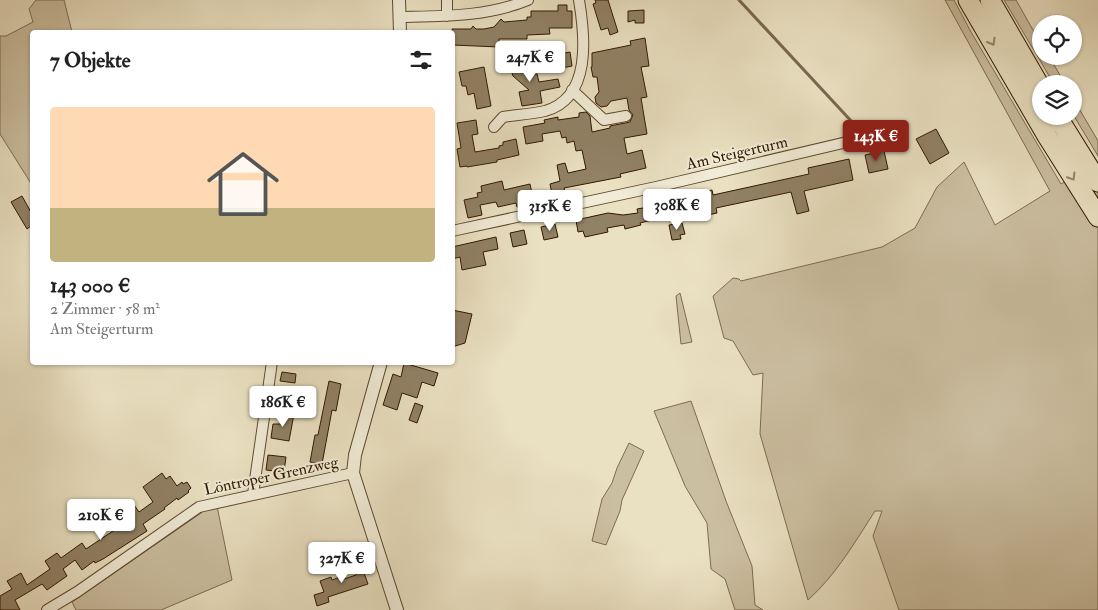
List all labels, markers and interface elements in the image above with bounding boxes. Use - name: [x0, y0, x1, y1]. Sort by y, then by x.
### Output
- map controls: [1032, 15, 1082, 125]
- button: locate: [1032, 15, 1082, 65]
- one-way arrow: [986, 37, 996, 46]
- pin: 247K €: [489, 41, 571, 83]
- icon: filters: [407, 46, 435, 74]
- text: 7 Objekte: [50, 47, 131, 74]
- text: 247K €: [506, 47, 554, 67]
- button: layers: [1032, 75, 1082, 125]
- pin: 143K €: [835, 120, 917, 162]
- text: 143K €: [854, 126, 898, 146]
- street label: Am Steigerturm: [683, 132, 790, 175]
- icon: home: [198, 139, 288, 229]
- one-way arrow: [1066, 172, 1076, 181]
- pin: 308K €: [636, 188, 718, 231]
- pin: 315K €: [509, 190, 591, 232]
- text: 308K €: [654, 195, 700, 215]
- text: 315K €: [529, 196, 571, 216]
- text: 143 000 €: [50, 272, 130, 299]
- text: 2 Zimmer · 58 m²: [50, 299, 160, 319]
- text: Am Steigerturm: [50, 319, 153, 339]
- pin: 186K €: [242, 386, 324, 428]
- text: 186K €: [260, 392, 306, 412]
- street label: Löntroper Grenzweg: [202, 452, 341, 501]
- pin: 210K €: [60, 498, 142, 541]
- text: 210K €: [78, 505, 124, 525]
- pin: 327K €: [301, 542, 383, 584]
- text: 327K €: [319, 548, 365, 568]

